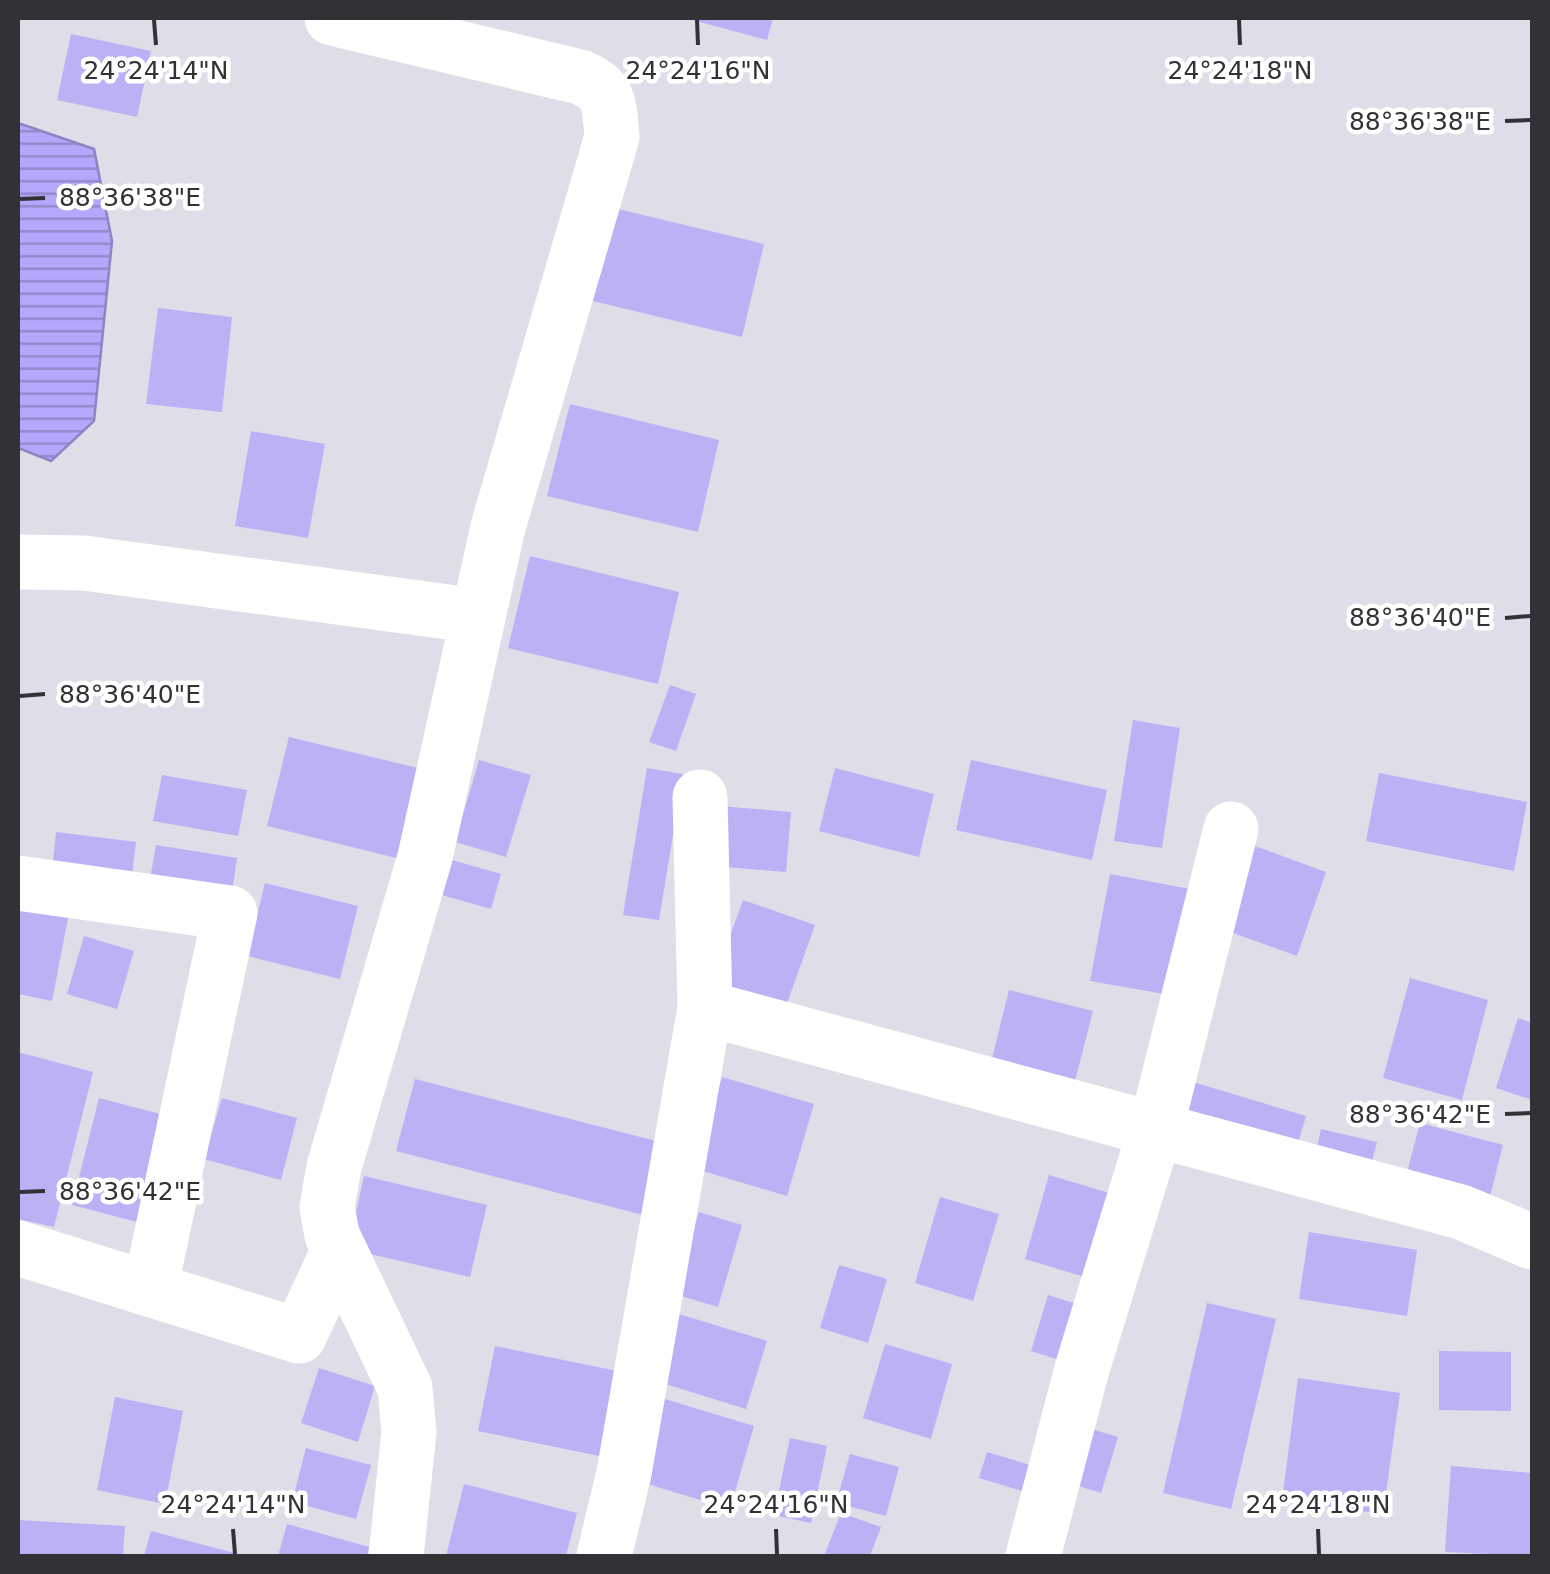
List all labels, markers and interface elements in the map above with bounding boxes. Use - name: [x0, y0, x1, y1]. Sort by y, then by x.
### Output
- text: 24°24'14"N: [83, 56, 229, 85]
- text: 24°24'16"N: [625, 56, 771, 85]
- text: 24°24'18"N: [1167, 56, 1313, 85]
- text: 88°36'38"E: [1349, 107, 1491, 136]
- text: 88°36'38"E: [59, 183, 201, 212]
- text: 88°36'40"E: [1349, 603, 1491, 632]
- text: 88°36'40"E: [59, 680, 201, 709]
- text: 88°36'42"E: [1349, 1100, 1491, 1129]
- text: 88°36'42"E: [59, 1177, 201, 1206]
- text: 24°24'14"N: [160, 1490, 306, 1519]
- text: 24°24'16"N: [703, 1490, 849, 1519]
- text: 24°24'18"N: [1245, 1490, 1391, 1519]

